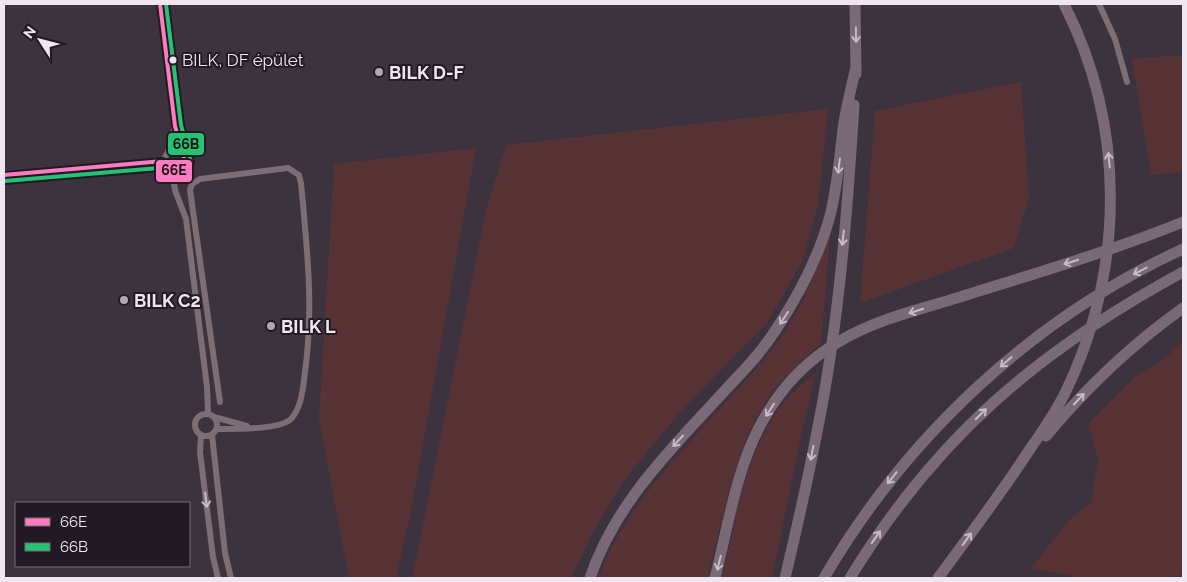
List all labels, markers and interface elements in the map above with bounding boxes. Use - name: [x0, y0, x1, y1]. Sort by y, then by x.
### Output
- north arrow: [15, 15, 65, 65]
- text: N: [20, 23, 39, 41]
- one-way arrow: [851, 26, 861, 43]
- place label: BILK, DF épület: [182, 50, 304, 70]
- marker: BILK, DF épület: [168, 55, 178, 65]
- place label: BILK D-F: [389, 62, 464, 83]
- marker: BILK D-F: [373, 66, 385, 78]
- line badge: 66B: [167, 132, 205, 156]
- text: 66B: [173, 136, 200, 152]
- one-way arrow: [1104, 152, 1114, 168]
- one-way arrow: [834, 158, 844, 174]
- line badge: 66E: [155, 159, 193, 183]
- text: 66E: [161, 162, 187, 178]
- one-way arrow: [838, 230, 848, 246]
- one-way arrow: [1064, 258, 1080, 267]
- one-way arrow: [1133, 267, 1148, 276]
- place label: BILK C2: [134, 290, 201, 311]
- marker: BILK C2: [118, 294, 130, 306]
- one-way arrow: [909, 306, 925, 316]
- one-way arrow: [779, 310, 789, 324]
- place label: BILK L: [281, 316, 336, 337]
- marker: BILK L: [265, 320, 277, 332]
- one-way arrow: [999, 356, 1012, 368]
- one-way arrow: [1073, 392, 1085, 405]
- one-way arrow: [765, 402, 775, 416]
- one-way arrow: [975, 408, 987, 420]
- one-way arrow: [672, 434, 684, 447]
- one-way arrow: [807, 445, 817, 461]
- one-way arrow: [887, 471, 898, 484]
- one-way arrow: [201, 492, 211, 508]
- legend: [15, 502, 190, 567]
- text: 66E: [60, 513, 87, 531]
- one-way arrow: [871, 530, 881, 544]
- one-way arrow: [962, 532, 972, 546]
- text: 66B: [60, 538, 88, 556]
- one-way arrow: [714, 554, 723, 570]

